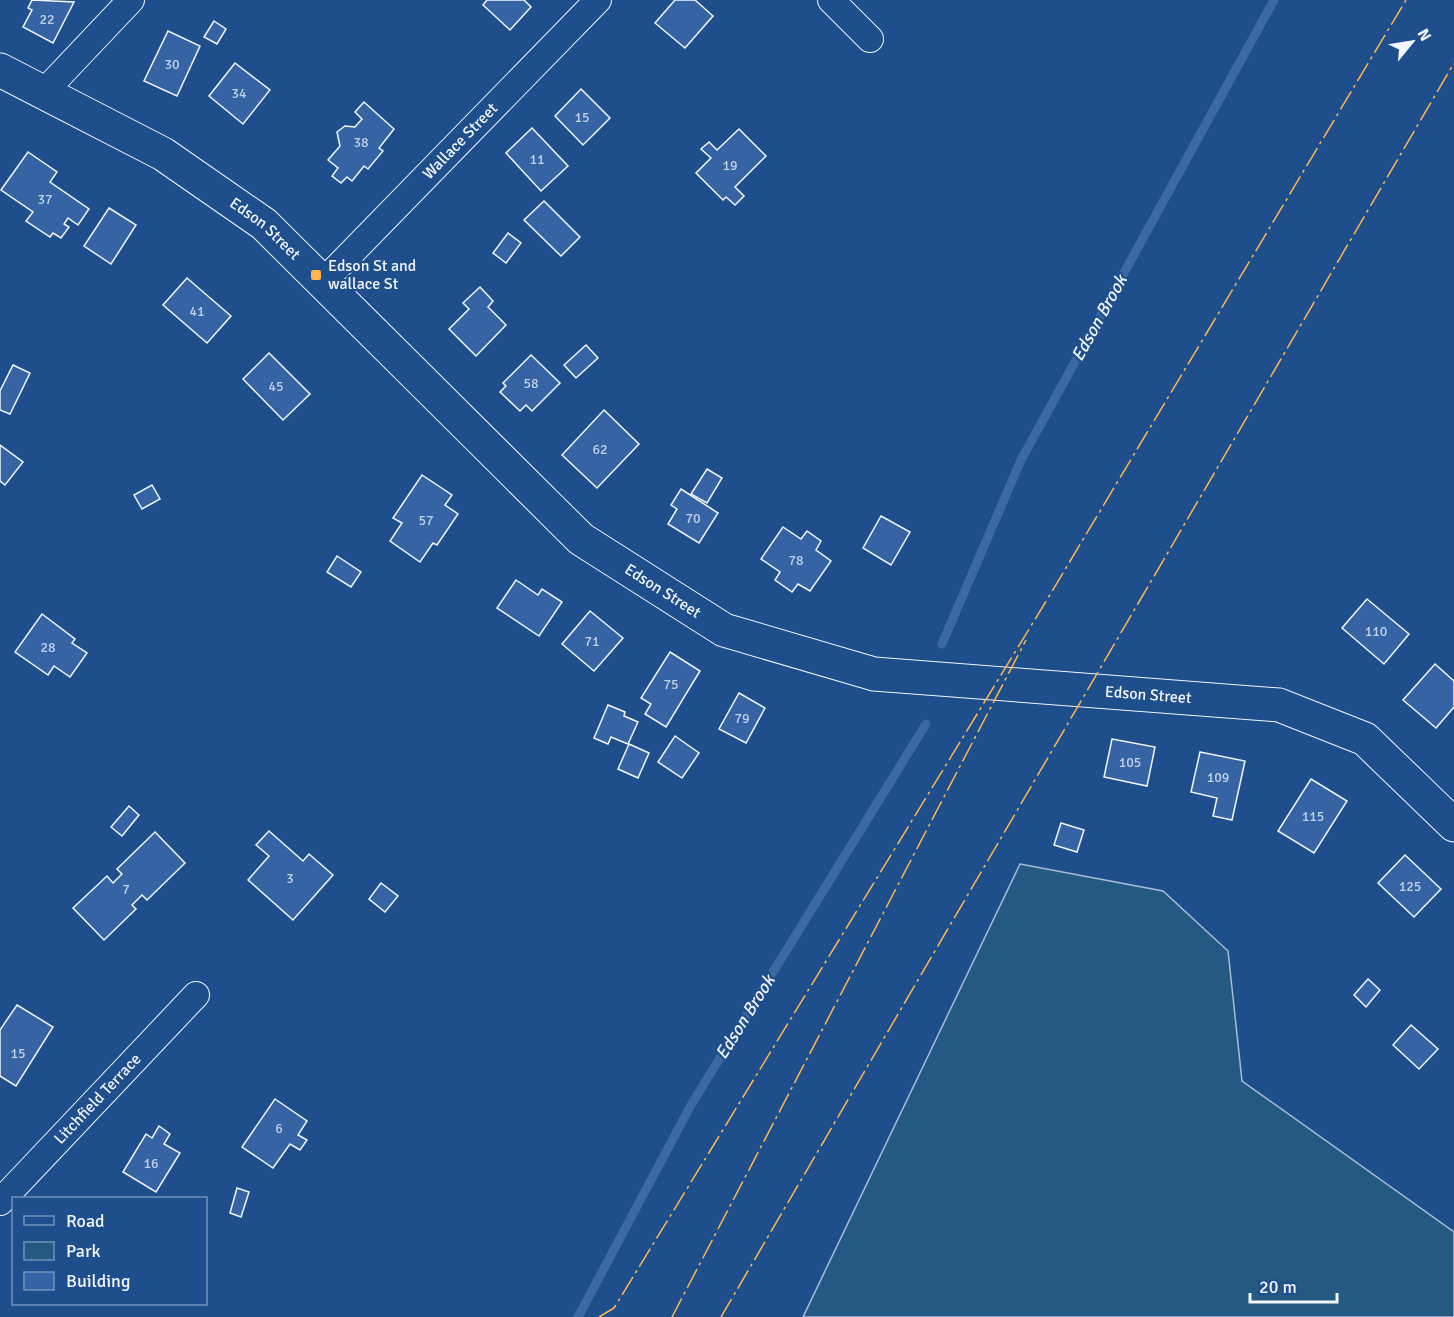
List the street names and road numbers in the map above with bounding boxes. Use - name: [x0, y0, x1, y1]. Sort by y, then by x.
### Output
- street label: Wallace Street: [418, 98, 502, 184]
- street label: Edson Street: [226, 193, 305, 265]
- street label: Edson Street: [621, 559, 705, 623]
- street label: Edson Street: [1104, 682, 1193, 708]
- street label: Litchfield Terrace: [50, 1049, 145, 1149]

